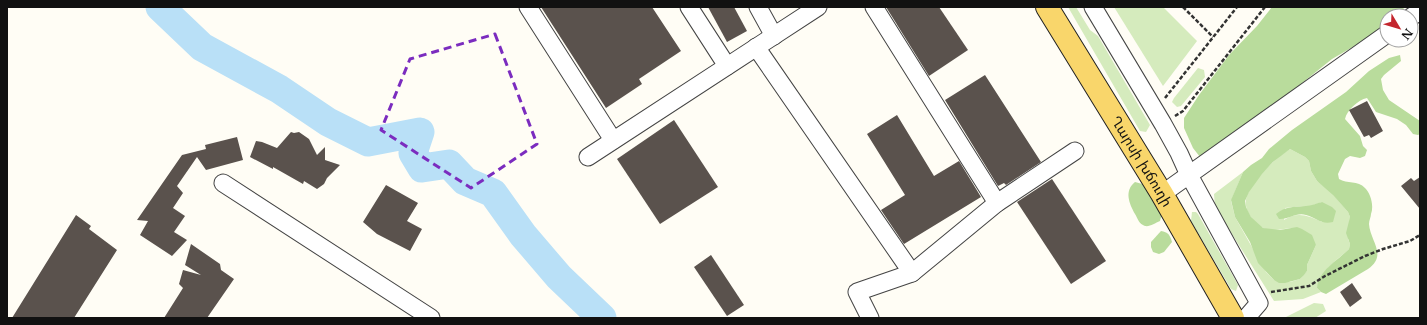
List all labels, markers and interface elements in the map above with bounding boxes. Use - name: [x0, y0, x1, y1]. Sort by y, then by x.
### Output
- north arrow: [1379, 8, 1419, 48]
- text: N: [1398, 26, 1416, 43]
- street label: Ղարսի խճուղի: [1107, 112, 1176, 210]

